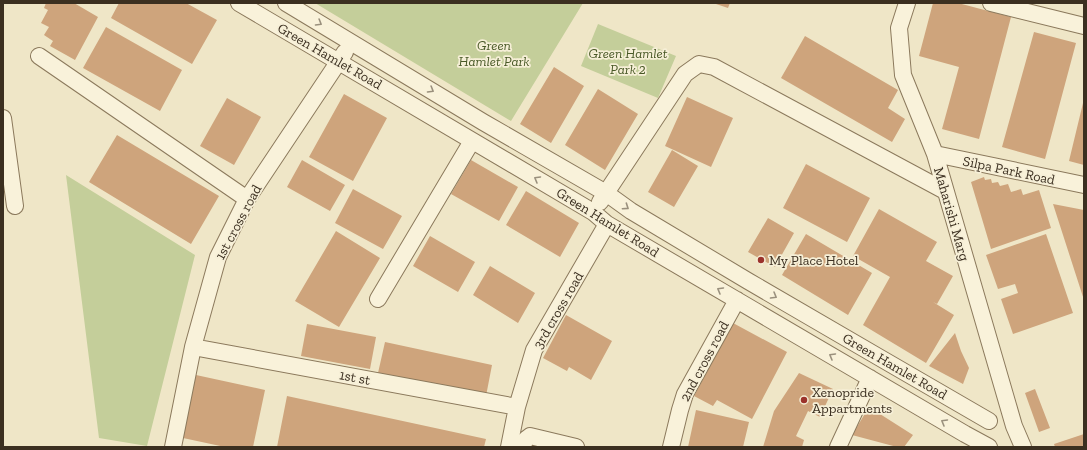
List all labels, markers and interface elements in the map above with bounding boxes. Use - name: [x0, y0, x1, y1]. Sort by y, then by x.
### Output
- one-way arrow: [315, 19, 322, 26]
- street label: Green Hamlet Road: [274, 20, 385, 93]
- park label: Green Hamlet Park: [458, 37, 530, 70]
- park label: Green Hamlet Park 2: [588, 45, 668, 78]
- one-way arrow: [427, 86, 434, 93]
- street label: Silpa Park Road: [961, 152, 1057, 189]
- street label: Maharishi Marg: [930, 165, 973, 263]
- one-way arrow: [534, 176, 541, 183]
- street label: 1st cross road: [212, 182, 265, 263]
- street label: Green Hamlet Road: [553, 184, 663, 261]
- one-way arrow: [622, 202, 629, 209]
- place label: My Place Hotel: [769, 252, 859, 269]
- marker: My Place Hotel: [756, 255, 766, 265]
- street label: 3rd cross road: [530, 268, 587, 352]
- one-way arrow: [717, 287, 724, 294]
- one-way arrow: [770, 292, 777, 299]
- street label: 2nd cross road: [676, 318, 733, 404]
- street label: Green Hamlet Road: [839, 330, 950, 403]
- one-way arrow: [829, 353, 836, 360]
- street label: 1st st: [338, 366, 373, 389]
- place label: Xenopride Appartments: [812, 384, 892, 417]
- marker: Xenopride Appartments: [799, 395, 809, 405]
- one-way arrow: [941, 419, 948, 426]

